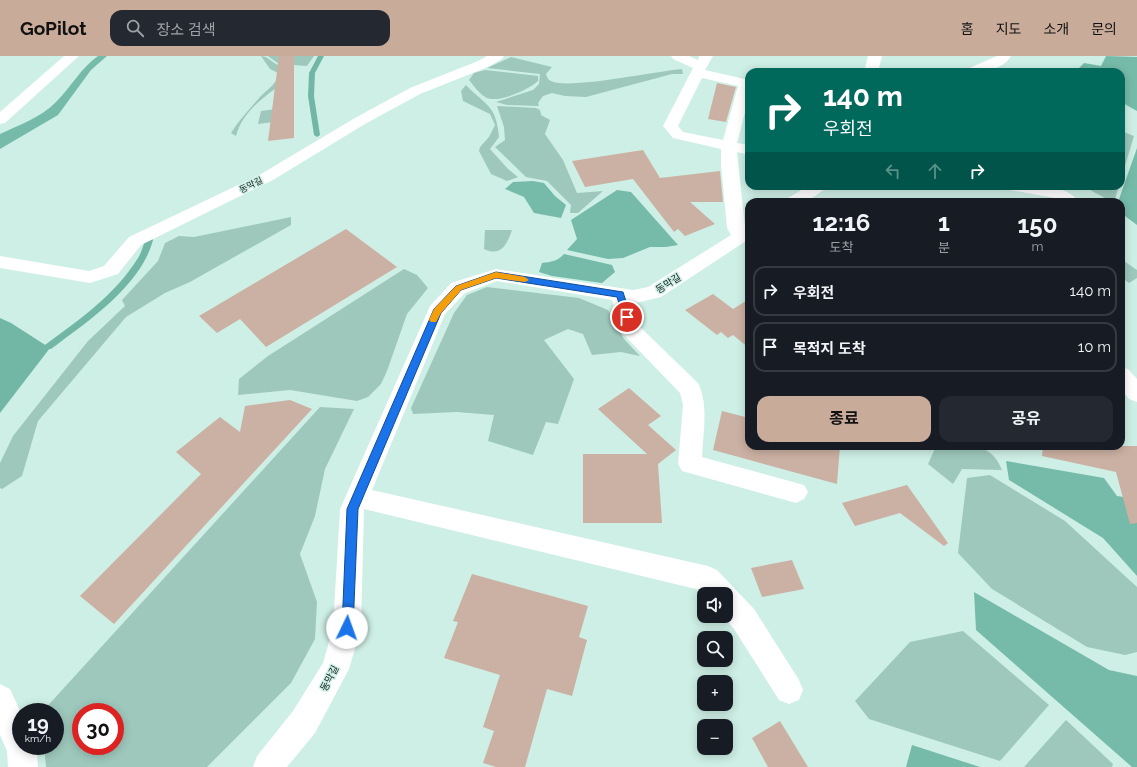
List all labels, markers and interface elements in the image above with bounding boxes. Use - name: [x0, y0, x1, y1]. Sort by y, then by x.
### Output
- search box: [110, 10, 390, 46]
- text: GoPilot: [20, 17, 86, 39]
- icon: search: [124, 17, 146, 39]
- text: 장소 검색: [156, 21, 216, 39]
- text: 홈: [961, 21, 974, 37]
- text: 지도: [996, 21, 1021, 37]
- text: 소개: [1043, 21, 1069, 37]
- text: 문의: [1091, 21, 1117, 37]
- text: 140 m: [823, 80, 903, 113]
- icon: right: [757, 84, 809, 136]
- text: 우회전: [823, 118, 873, 139]
- icon: left: [882, 160, 904, 182]
- icon: ahead: [924, 160, 946, 182]
- icon: right: [966, 160, 988, 182]
- street label: 동막길: [238, 175, 264, 195]
- text: 12:16: [813, 208, 870, 237]
- text: 1: [938, 208, 950, 237]
- text: 150: [1018, 210, 1057, 239]
- text: m: [1031, 239, 1043, 254]
- text: 도착: [830, 240, 853, 255]
- text: 분: [938, 240, 950, 255]
- street label: 동막길: [654, 271, 683, 295]
- icon: right: [759, 280, 781, 302]
- text: 140 m: [1070, 282, 1111, 300]
- text: 우회전: [793, 284, 834, 302]
- pin: [610, 300, 644, 334]
- icon: arrive: [616, 306, 638, 328]
- icon: arrive: [759, 336, 781, 358]
- text: 10 m: [1078, 338, 1111, 356]
- text: 목적지 도착: [793, 340, 866, 358]
- button: 종료: [757, 396, 931, 442]
- button: 공유: [939, 396, 1113, 442]
- map controls: [697, 587, 733, 755]
- button: sound: [697, 587, 733, 623]
- position arrow: [326, 607, 368, 649]
- button: search: [697, 631, 733, 667]
- street label: 동막길: [318, 663, 341, 693]
- button: +: [697, 675, 733, 711]
- speed limit sign: 30: [72, 703, 124, 755]
- text: 19: [27, 712, 49, 736]
- button: −: [697, 719, 733, 755]
- text: km/h: [25, 733, 51, 744]

